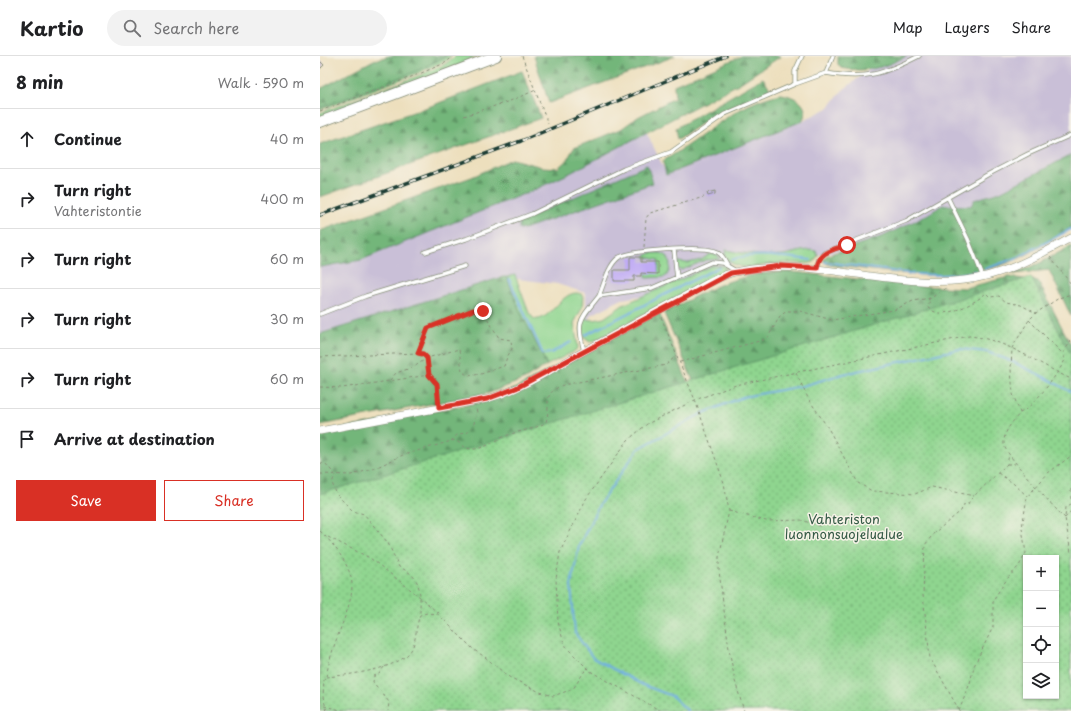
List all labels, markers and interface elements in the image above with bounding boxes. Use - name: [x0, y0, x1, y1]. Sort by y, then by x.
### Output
- search box: [107, 10, 387, 46]
- text: Kartio: [20, 14, 83, 42]
- text: Search here: [153, 16, 239, 39]
- icon: search: [121, 17, 143, 39]
- text: Map: [893, 17, 923, 38]
- text: Layers: [945, 17, 990, 38]
- text: Share: [1012, 17, 1051, 38]
- text: 8 min: [16, 69, 64, 95]
- text: Walk · 590 m: [218, 73, 304, 92]
- text: Continue: [54, 127, 122, 150]
- icon: ahead: [16, 128, 38, 150]
- text: 40 m: [270, 129, 304, 148]
- text: Turn right: [54, 178, 131, 201]
- icon: right: [16, 188, 38, 210]
- text: 400 m: [261, 189, 304, 208]
- text: Vahteristontie: [54, 201, 142, 220]
- route start: [838, 236, 856, 254]
- text: Turn right: [54, 247, 131, 270]
- icon: right: [16, 248, 38, 270]
- text: 60 m: [270, 249, 304, 268]
- route end: [474, 302, 492, 320]
- text: Turn right: [54, 307, 131, 330]
- icon: right: [16, 308, 38, 330]
- text: 30 m: [270, 309, 304, 328]
- text: Turn right: [54, 367, 131, 390]
- icon: right: [16, 368, 38, 390]
- text: 60 m: [270, 369, 304, 388]
- text: Arrive at destination: [54, 427, 215, 450]
- icon: arrive: [16, 428, 38, 450]
- button: Save: [16, 480, 156, 521]
- button: Share: [164, 480, 304, 521]
- park label: Vahteriston luonnonsuojelualue: [785, 509, 903, 543]
- map controls: [1023, 555, 1059, 699]
- button: +: [1023, 555, 1059, 591]
- button: −: [1023, 591, 1059, 627]
- button: locate: [1023, 627, 1059, 663]
- button: layers: [1023, 663, 1059, 699]

